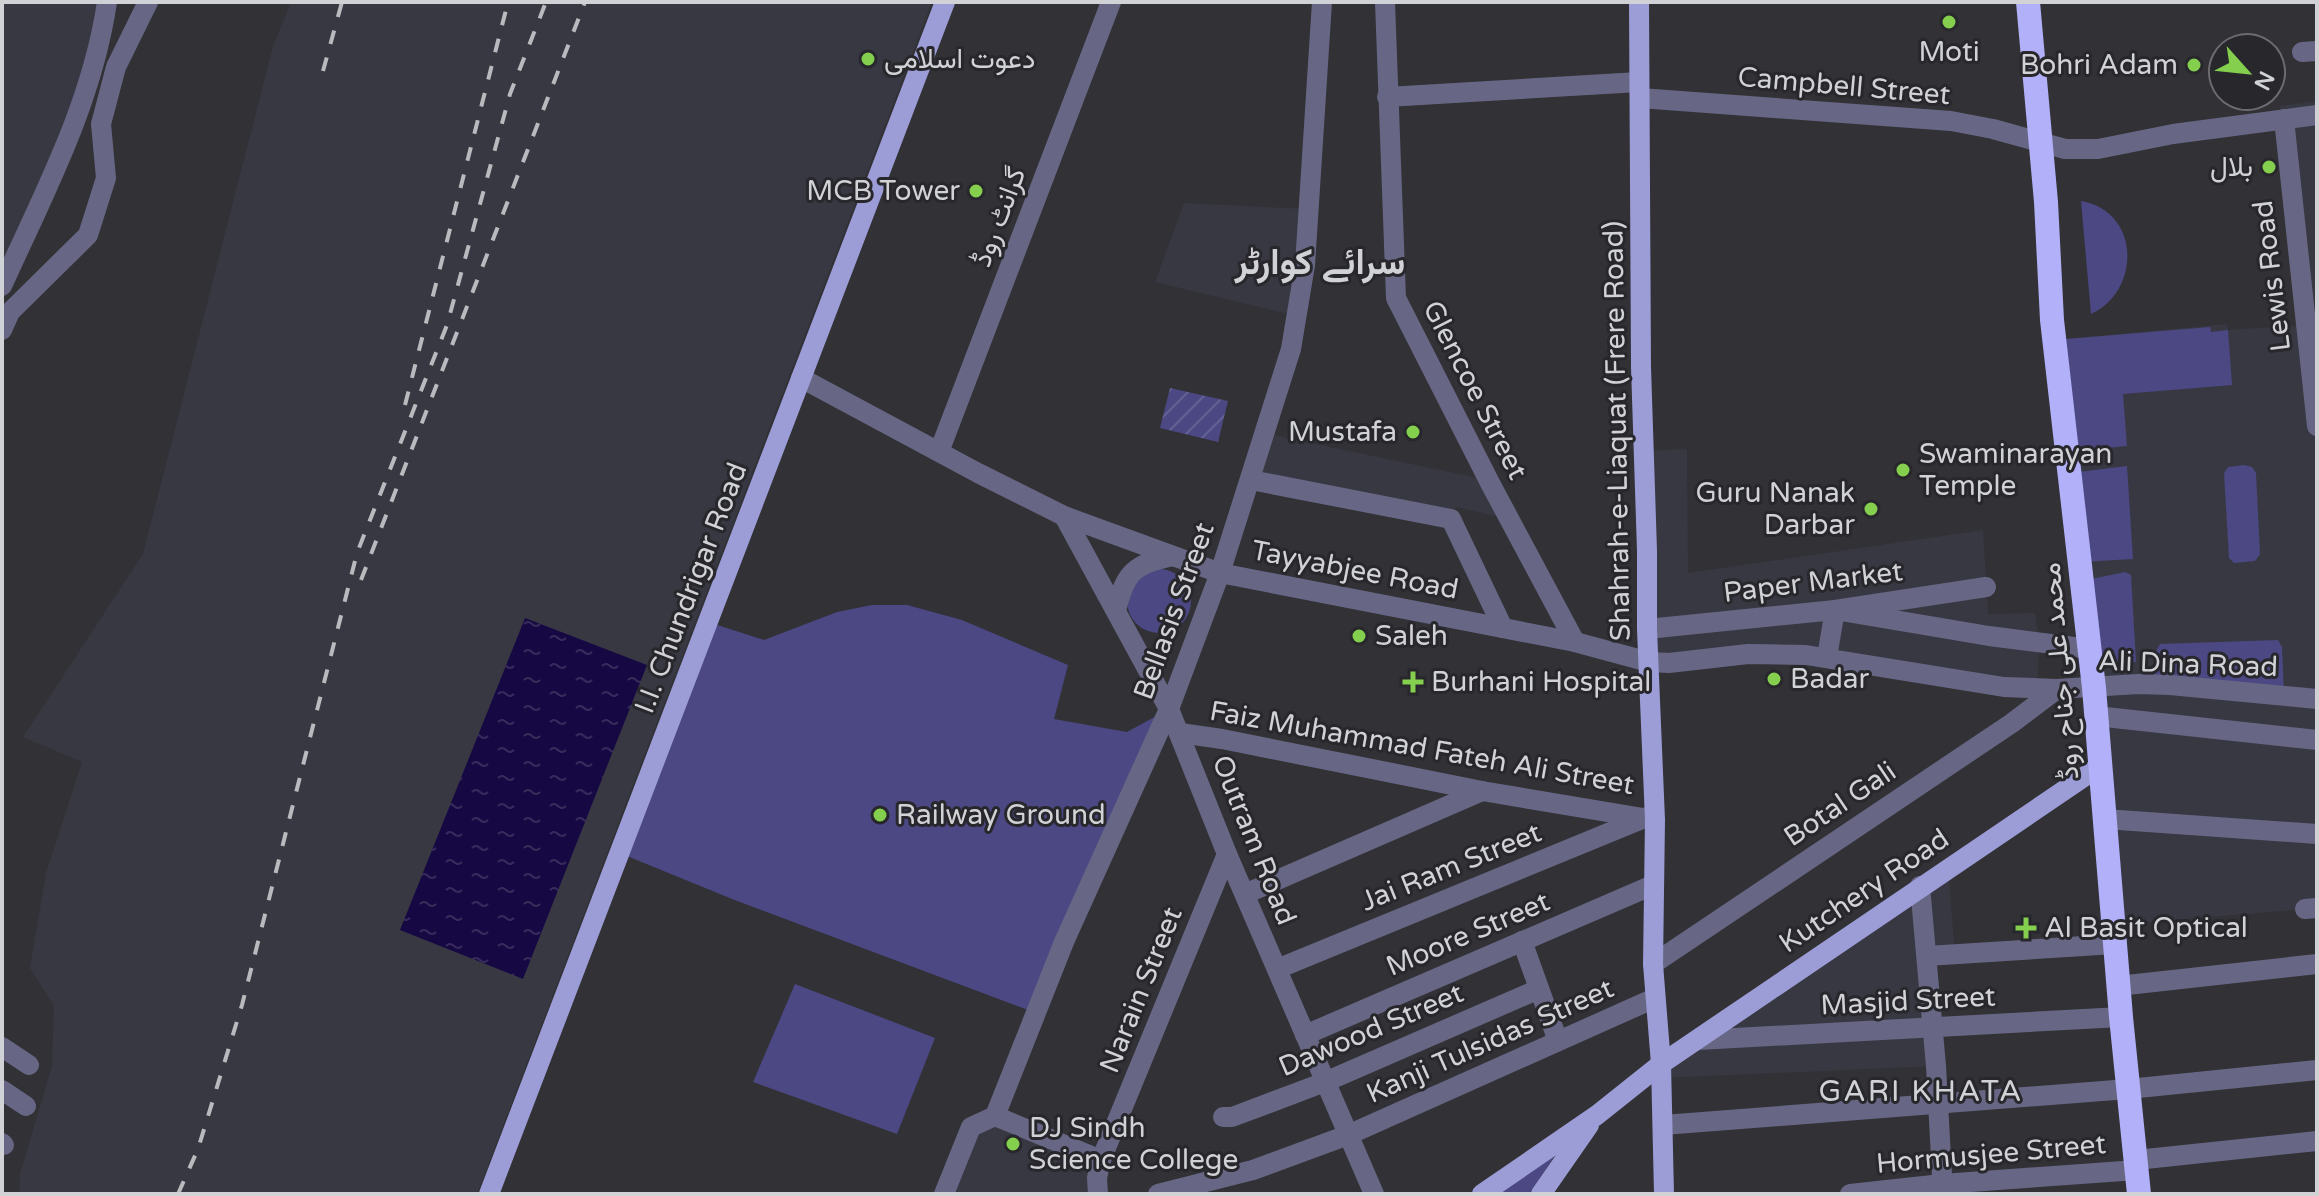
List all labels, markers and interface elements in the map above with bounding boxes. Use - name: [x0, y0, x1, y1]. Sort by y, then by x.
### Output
- marker: Moti: [1940, 13, 1958, 31]
- north arrow: [2207, 32, 2287, 112]
- place label: Moti: [1918, 35, 1980, 69]
- place label: دعوت اسلامی: [884, 42, 1035, 76]
- place label: Bohri Adam: [2020, 48, 2178, 82]
- marker: دعوت اسلامی: [859, 50, 877, 68]
- marker: Bohri Adam: [2185, 56, 2203, 74]
- street label: Campbell Street: [1736, 60, 1952, 112]
- text: N: [2248, 67, 2280, 94]
- place label: بلال: [2210, 150, 2253, 184]
- marker: بلال: [2260, 158, 2278, 176]
- street label: گرانٹ روڈ: [964, 162, 1034, 272]
- place label: MCB Tower: [806, 174, 960, 208]
- marker: MCB Tower: [967, 182, 985, 200]
- street label: Lewis Road: [2246, 198, 2298, 354]
- street label: Shahrah-e-Liaquat (Frere Road): [1596, 221, 1638, 641]
- district label: سرائے کوارٹر: [1234, 241, 1405, 284]
- street label: Glencoe Street: [1415, 295, 1535, 485]
- place label: Mustafa: [1288, 415, 1397, 449]
- marker: Mustafa: [1404, 423, 1422, 441]
- place label: Swaminarayan Temple: [1919, 437, 2112, 503]
- street label: I.I. Chundrigar Road: [628, 458, 754, 718]
- marker: Swaminarayan Temple: [1894, 461, 1912, 479]
- place label: Guru Nanak Darbar: [1695, 476, 1855, 542]
- marker: Guru Nanak Darbar: [1862, 500, 1880, 518]
- street label: Bellasis Street: [1126, 518, 1222, 704]
- street label: Tayyabjee Road: [1249, 533, 1461, 607]
- street label: Paper Market: [1721, 554, 1905, 610]
- street label: محمد علی جناح روڈ: [2034, 561, 2087, 781]
- place label: Saleh: [1375, 619, 1448, 653]
- marker: Saleh: [1350, 627, 1368, 645]
- street label: Ali Dina Road: [2097, 644, 2279, 684]
- place label: Badar: [1790, 662, 1870, 696]
- place label: Burhani Hospital: [1431, 665, 1651, 699]
- marker: Badar: [1765, 670, 1783, 688]
- marker: Burhani Hospital: [1402, 671, 1424, 693]
- street label: Faiz Muhammad Fateh Ali Street: [1207, 694, 1637, 802]
- street label: Outram Road: [1205, 750, 1303, 930]
- street label: Botal Gali: [1778, 754, 1902, 854]
- place label: Railway Ground: [896, 798, 1106, 832]
- marker: Railway Ground: [871, 806, 889, 824]
- street label: Jai Ram Street: [1356, 815, 1547, 919]
- street label: Kutchery Road: [1773, 822, 1955, 960]
- street label: Moore Street: [1381, 884, 1555, 984]
- street label: Narain Street: [1092, 902, 1190, 1078]
- place label: Al Basit Optical: [2044, 911, 2248, 945]
- marker: Al Basit Optical: [2015, 917, 2037, 939]
- street label: Kanji Tulsidas Street: [1361, 971, 1619, 1111]
- street label: Dawood Street: [1274, 976, 1469, 1084]
- street label: Masjid Street: [1820, 979, 1997, 1023]
- district label: GARI KHATA: [1819, 1073, 2023, 1110]
- place label: DJ Sindh Science College: [1029, 1111, 1238, 1177]
- street label: Hormusjee Street: [1875, 1127, 2108, 1181]
- marker: DJ Sindh Science College: [1004, 1135, 1022, 1153]

